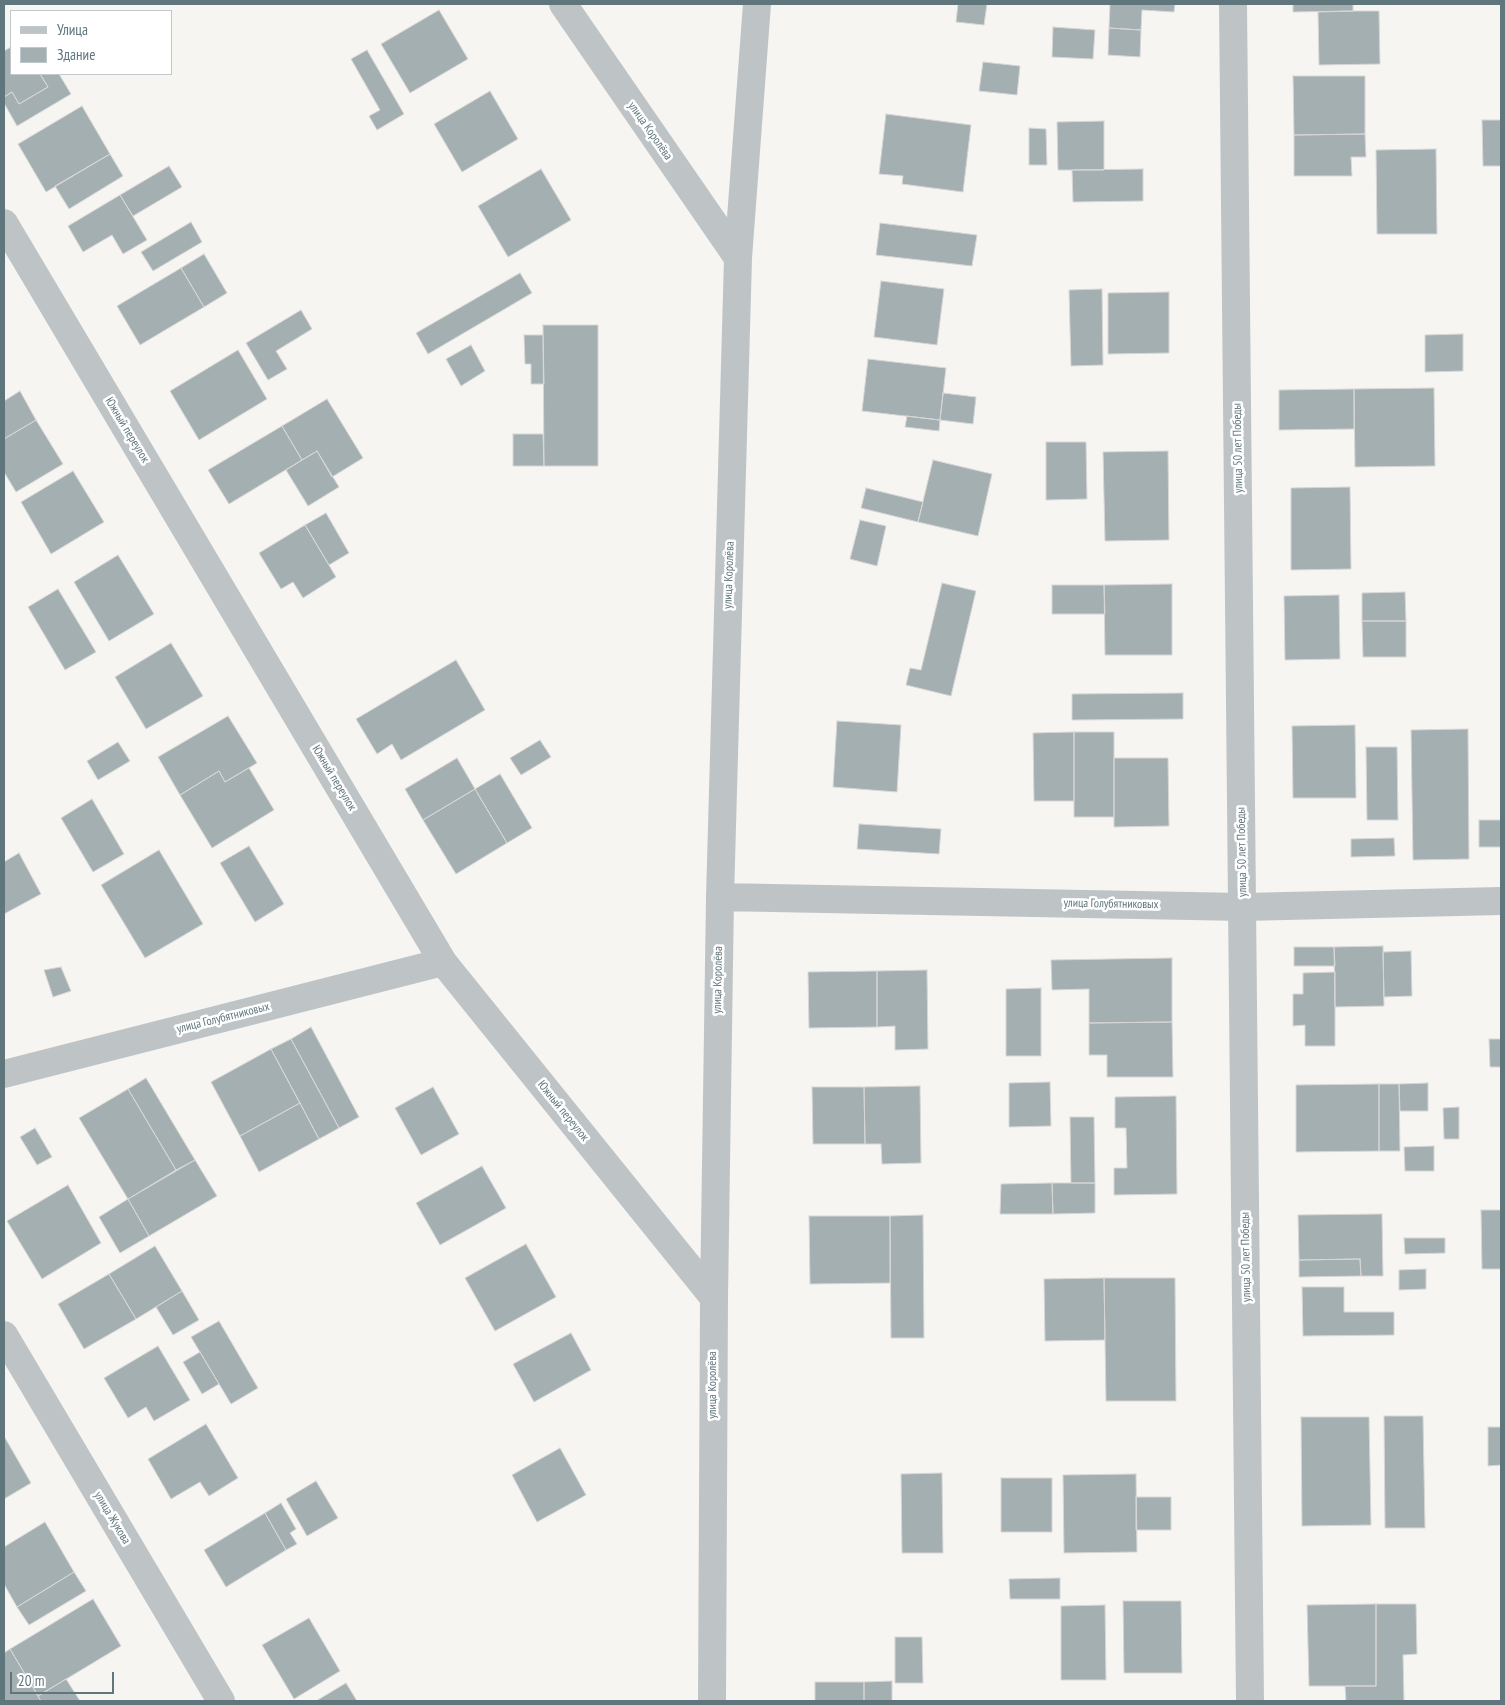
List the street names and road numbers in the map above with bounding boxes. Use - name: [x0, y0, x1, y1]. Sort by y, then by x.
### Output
- street label: улица Королёва: [625, 99, 675, 163]
- street label: Южный переулок: [102, 395, 152, 465]
- street label: улица 50 лет Победы: [1230, 403, 1246, 493]
- street label: улица Королёва: [721, 541, 737, 609]
- street label: Южный переулок: [309, 743, 359, 813]
- street label: улица 50 лет Победы: [1234, 807, 1250, 897]
- street label: улица Голубятниковых: [1063, 896, 1159, 912]
- street label: улица Королёва: [710, 946, 726, 1014]
- street label: улица Голубятниковых: [175, 1000, 271, 1036]
- street label: Южный переулок: [534, 1078, 592, 1144]
- street label: улица 50 лет Победы: [1238, 1212, 1254, 1302]
- street label: улица Королёва: [706, 1351, 720, 1419]
- street label: улица Жукова: [91, 1489, 133, 1547]

